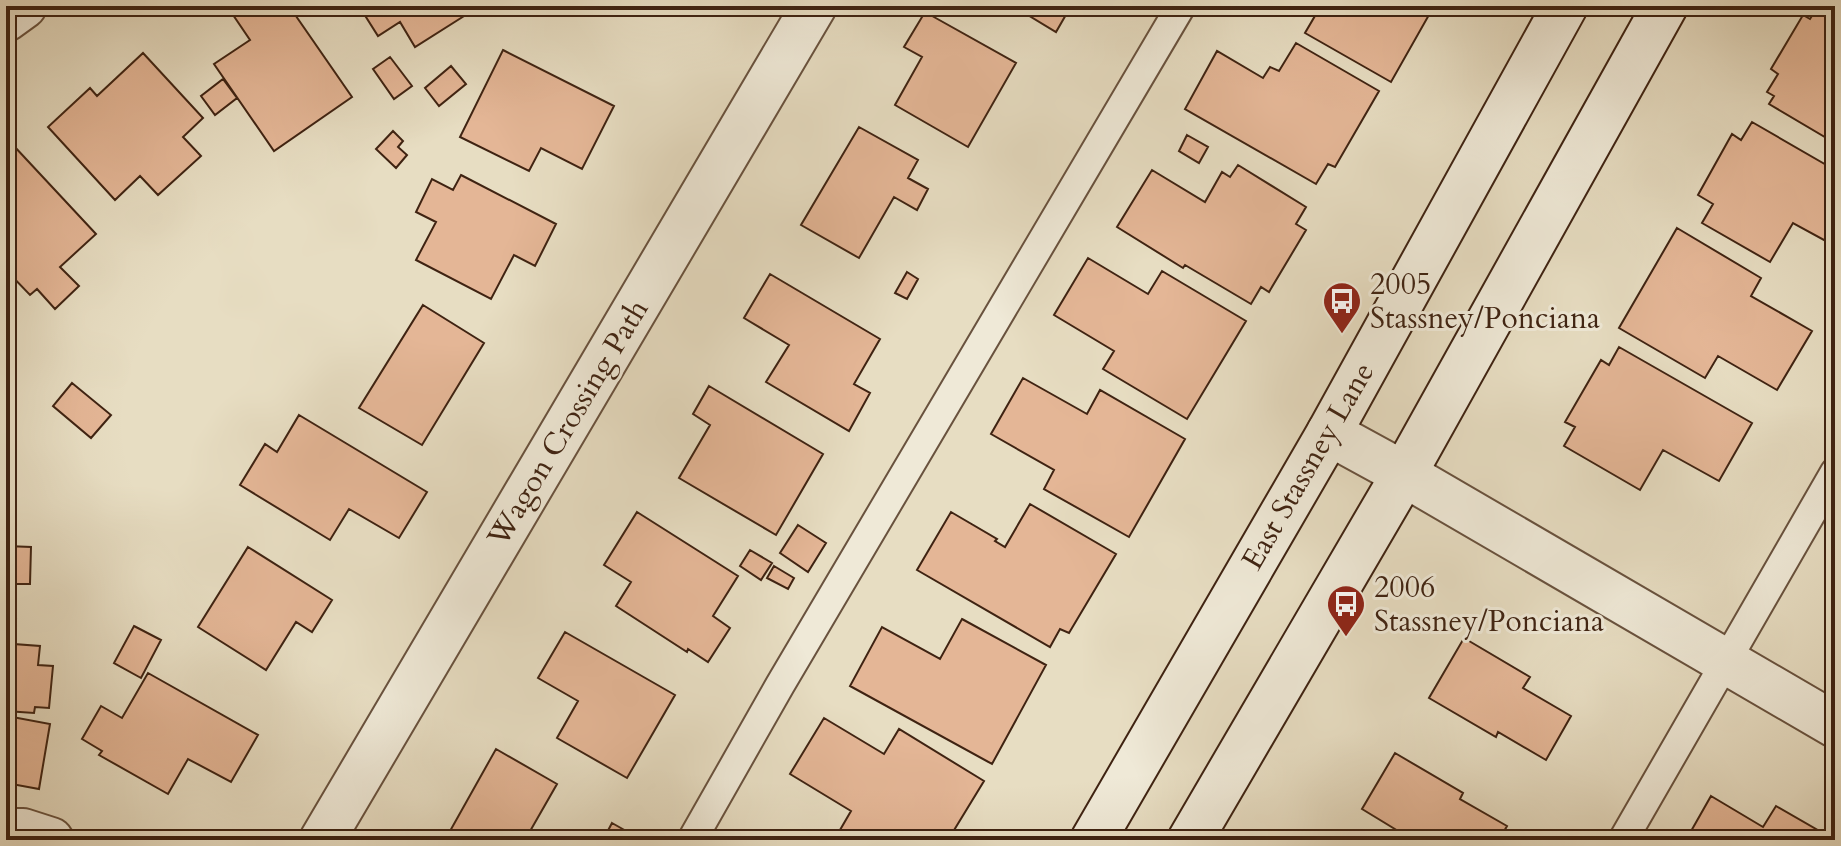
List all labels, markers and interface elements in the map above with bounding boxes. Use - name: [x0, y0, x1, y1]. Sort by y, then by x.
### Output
- place label: 2005 Stassney/Ponciana: [1370, 264, 1600, 339]
- bus stop icon: 2005 Stassney/Ponciana: [1321, 280, 1363, 335]
- street label: Wagon Crossing Path: [477, 291, 658, 555]
- street label: East Stassney Lane: [1232, 355, 1384, 577]
- place label: 2006 Stassney/Ponciana: [1374, 567, 1604, 642]
- bus stop icon: 2006 Stassney/Ponciana: [1325, 583, 1367, 638]

